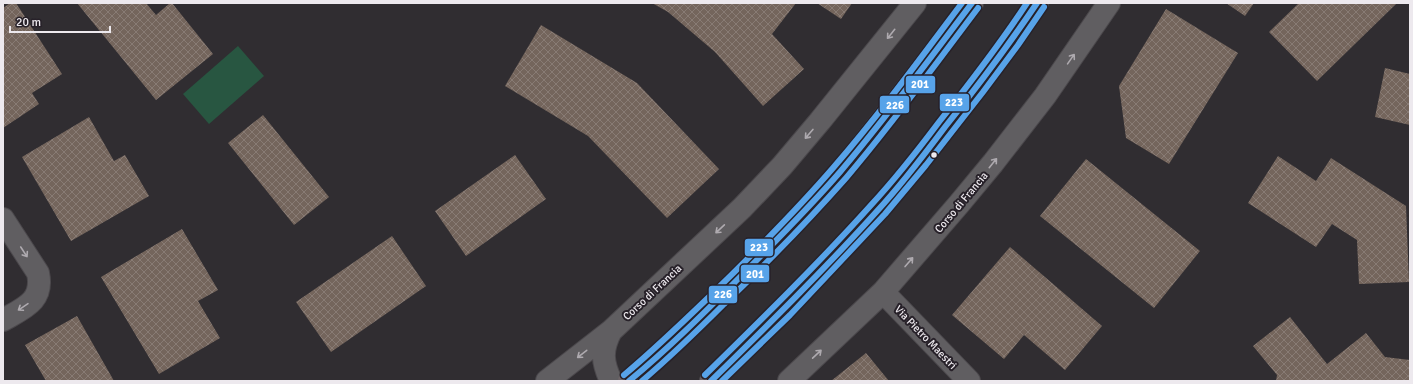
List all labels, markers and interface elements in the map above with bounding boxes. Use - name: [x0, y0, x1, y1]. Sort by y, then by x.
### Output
- scale bar: [10, 8, 110, 34]
- text: 20 m: [16, 15, 41, 30]
- one-way arrow: [887, 28, 896, 39]
- one-way arrow: [1067, 54, 1075, 65]
- line badge: 201: [905, 75, 936, 94]
- text: 201: [911, 78, 929, 91]
- line badge: 223: [939, 93, 970, 112]
- line badge: 226: [879, 95, 910, 114]
- text: 223: [945, 96, 963, 109]
- text: 226: [886, 99, 904, 112]
- one-way arrow: [804, 129, 813, 140]
- unlabelled marker: [929, 150, 939, 160]
- one-way arrow: [989, 158, 998, 169]
- street label: Corso di Francia: [932, 169, 991, 235]
- one-way arrow: [715, 224, 725, 234]
- line badge: 223: [744, 238, 774, 257]
- text: 223: [750, 241, 768, 254]
- one-way arrow: [20, 246, 28, 257]
- one-way arrow: [905, 257, 914, 268]
- street label: Corso di Francia: [620, 262, 685, 323]
- line badge: 201: [740, 264, 770, 283]
- text: 201: [746, 268, 764, 281]
- line badge: 226: [708, 285, 738, 304]
- text: 226: [714, 288, 732, 301]
- street label: Via Pietro Maestri: [892, 303, 959, 372]
- one-way arrow: [17, 304, 29, 312]
- one-way arrow: [576, 349, 587, 358]
- one-way arrow: [812, 350, 822, 359]

